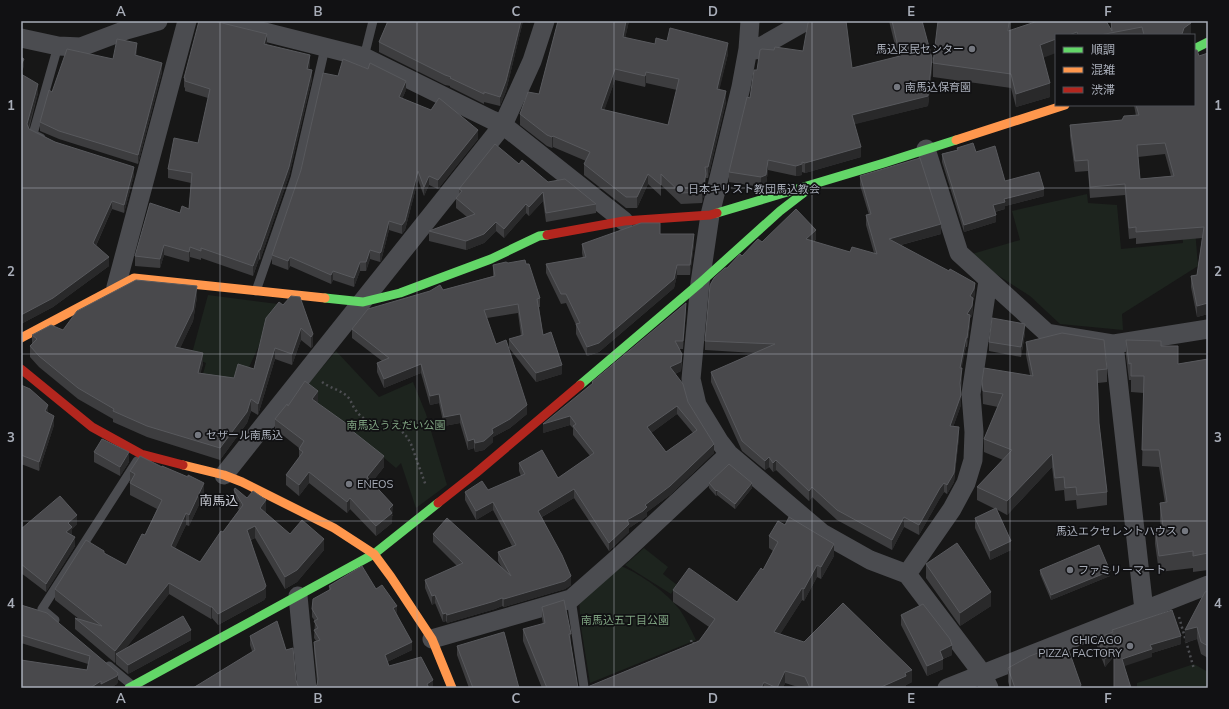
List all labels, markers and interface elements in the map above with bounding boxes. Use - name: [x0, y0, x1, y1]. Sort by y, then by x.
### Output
- text: A: [116, 3, 126, 19]
- text: B: [314, 3, 323, 19]
- text: C: [512, 3, 521, 19]
- text: D: [708, 3, 718, 19]
- text: E: [907, 3, 915, 19]
- text: F: [1104, 3, 1112, 19]
- legend: [1055, 34, 1195, 106]
- place label: 馬込区民センター: [876, 42, 964, 56]
- text: 順調: [1091, 42, 1115, 57]
- marker: 馬込区民センター: [967, 44, 977, 54]
- text: 混雑: [1091, 62, 1115, 77]
- place label: 南馬込保育園: [905, 80, 971, 94]
- marker: 南馬込保育園: [892, 82, 902, 92]
- text: 渋滞: [1091, 82, 1115, 97]
- text: 1: [7, 97, 15, 113]
- text: 1: [1214, 97, 1222, 113]
- place label: 日本キリスト教団馬込教会: [688, 182, 820, 196]
- marker: 日本キリスト教団馬込教会: [675, 184, 685, 194]
- text: 2: [7, 263, 15, 279]
- text: 2: [1214, 263, 1222, 279]
- park label: 南馬込うえだい公園: [347, 418, 446, 432]
- place label: セザール南馬込: [206, 428, 283, 442]
- text: 3: [7, 429, 15, 445]
- text: 3: [1214, 429, 1222, 445]
- marker: セザール南馬込: [193, 430, 203, 440]
- place label: ENEOS: [357, 477, 394, 491]
- marker: ENEOS: [344, 479, 354, 489]
- district label: 南馬込: [199, 492, 239, 508]
- place label: 馬込エクセレントハウス: [1056, 524, 1177, 538]
- marker: 馬込エクセレントハウス: [1180, 526, 1190, 536]
- place label: ファミリーマート: [1078, 563, 1166, 577]
- marker: ファミリーマート: [1065, 565, 1075, 575]
- text: 4: [7, 595, 15, 611]
- text: 4: [1214, 595, 1222, 611]
- park label: 南馬込五丁目公園: [581, 613, 669, 627]
- place label: CHICAGO PIZZA FACTORY: [1038, 633, 1122, 660]
- marker: CHICAGO PIZZA FACTORY: [1125, 641, 1135, 651]
- text: A: [116, 690, 126, 706]
- text: B: [314, 690, 323, 706]
- text: C: [512, 690, 521, 706]
- text: D: [708, 690, 718, 706]
- text: E: [907, 690, 915, 706]
- text: F: [1104, 690, 1112, 706]

